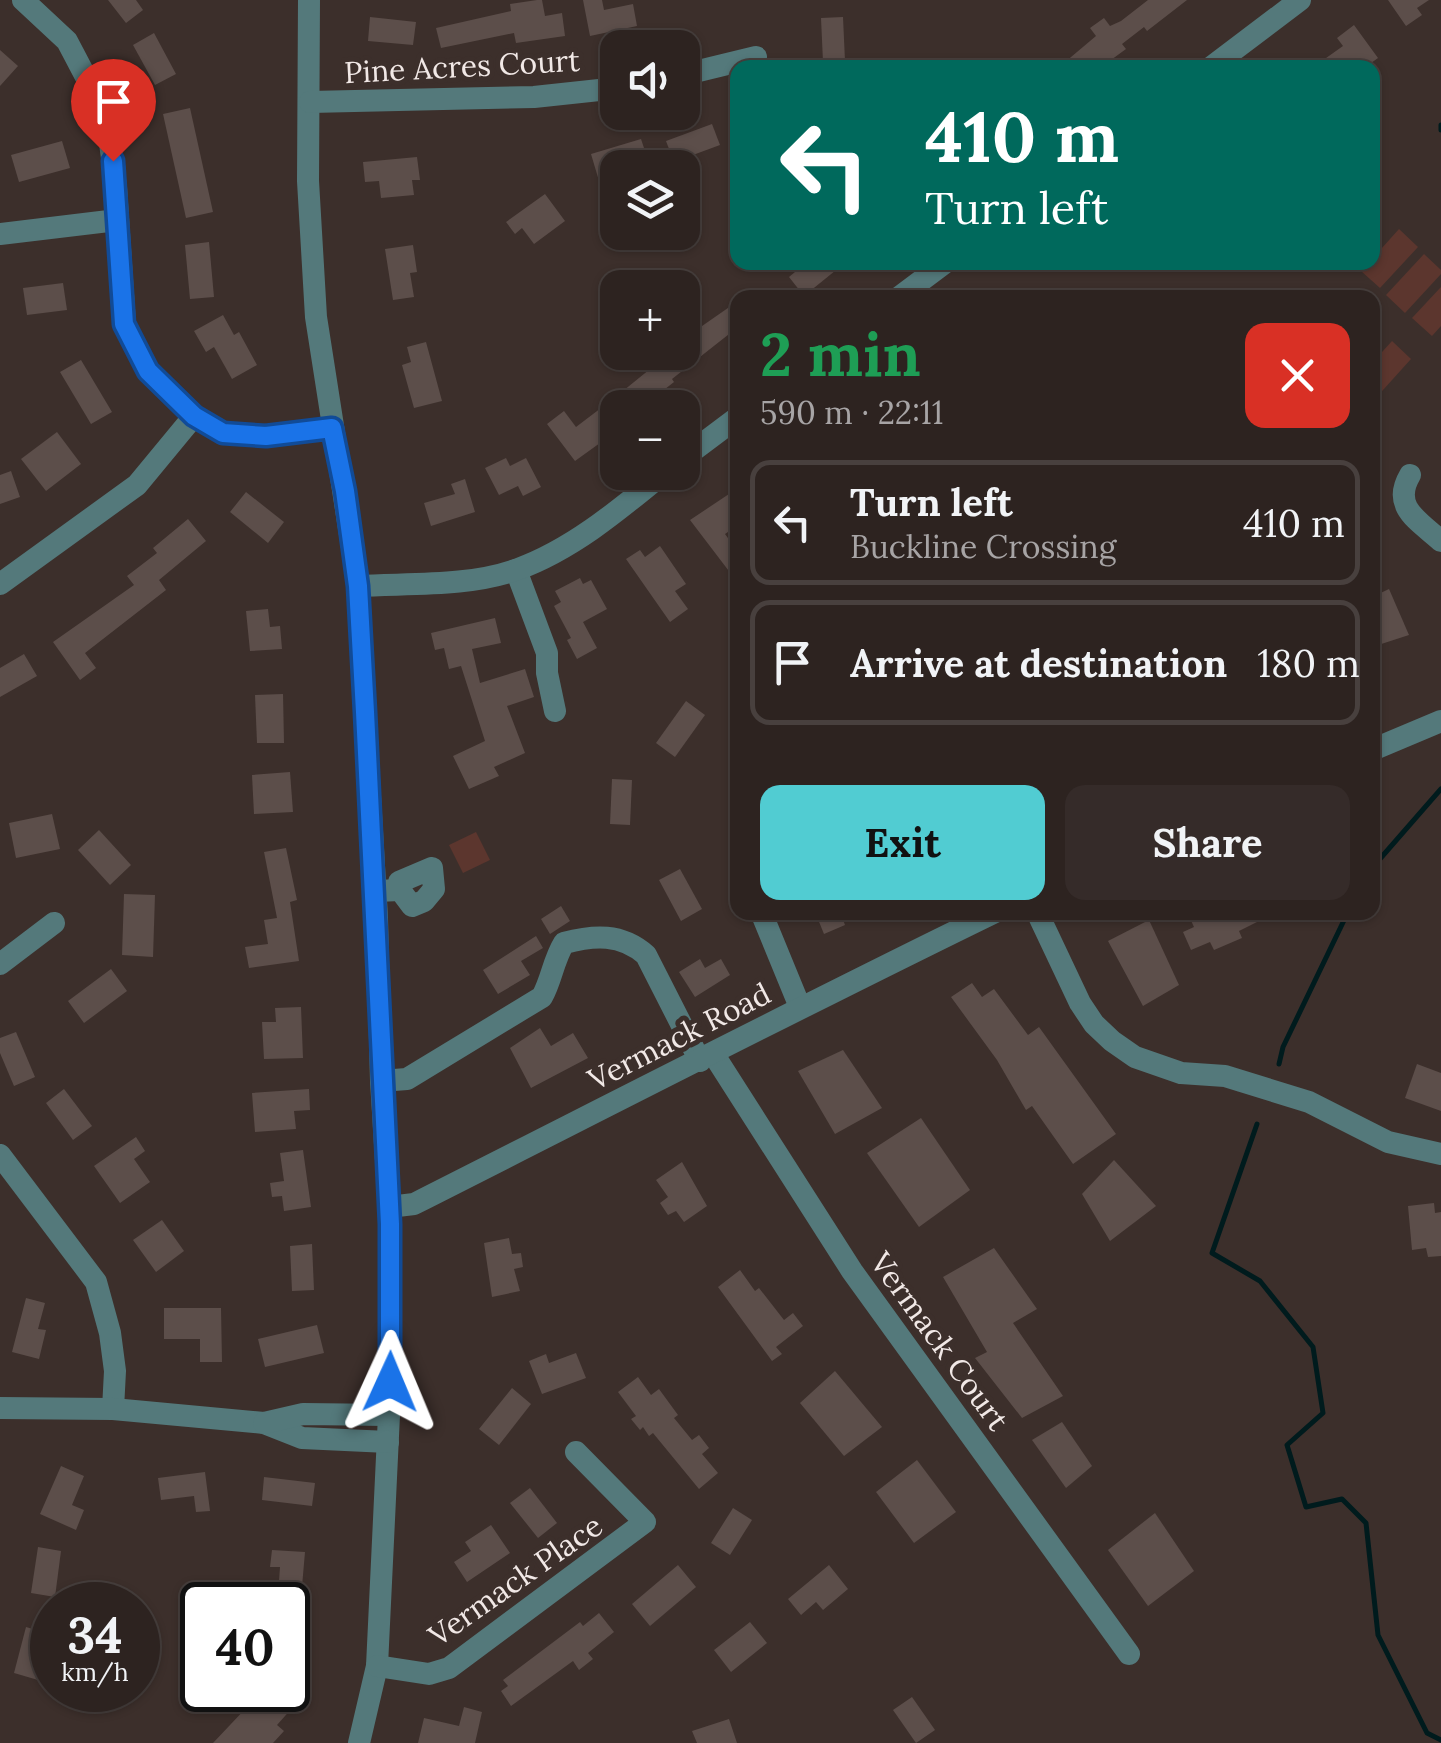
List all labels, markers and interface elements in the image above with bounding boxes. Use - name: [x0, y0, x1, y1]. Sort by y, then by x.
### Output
- map controls: [600, 30, 700, 490]
- button: sound: [600, 30, 700, 130]
- street label: Pine Acres Court: [343, 41, 581, 91]
- pin: [71, 59, 156, 162]
- icon: arrive: [86, 74, 141, 129]
- text: 410 m: [925, 92, 1119, 181]
- icon: left: [760, 100, 890, 230]
- button: layers: [600, 150, 700, 250]
- text: Turn left: [925, 179, 1108, 236]
- button: +: [600, 270, 700, 370]
- text: 2 min: [760, 316, 921, 392]
- button: close: [1245, 323, 1350, 428]
- button: −: [600, 390, 700, 490]
- text: 590 m · 22:11: [760, 392, 943, 433]
- text: Turn left: [850, 478, 1013, 526]
- icon: left: [765, 495, 820, 550]
- text: 410 m: [1243, 499, 1345, 547]
- text: Buckline Crossing: [850, 526, 1116, 567]
- icon: arrive: [765, 635, 820, 690]
- text: Arrive at destination: [850, 639, 1227, 687]
- text: 180 m: [1257, 639, 1360, 687]
- button: Exit: [760, 785, 1045, 900]
- button: Share: [1065, 785, 1350, 900]
- street label: Vermack Road: [581, 974, 777, 1099]
- street label: Vermack Court: [862, 1244, 1018, 1438]
- position arrow: [338, 1330, 442, 1434]
- street label: Vermack Place: [420, 1506, 609, 1655]
- speed limit sign: 40: [180, 1582, 310, 1712]
- text: 34: [67, 1603, 123, 1667]
- text: km/h: [61, 1656, 129, 1688]

